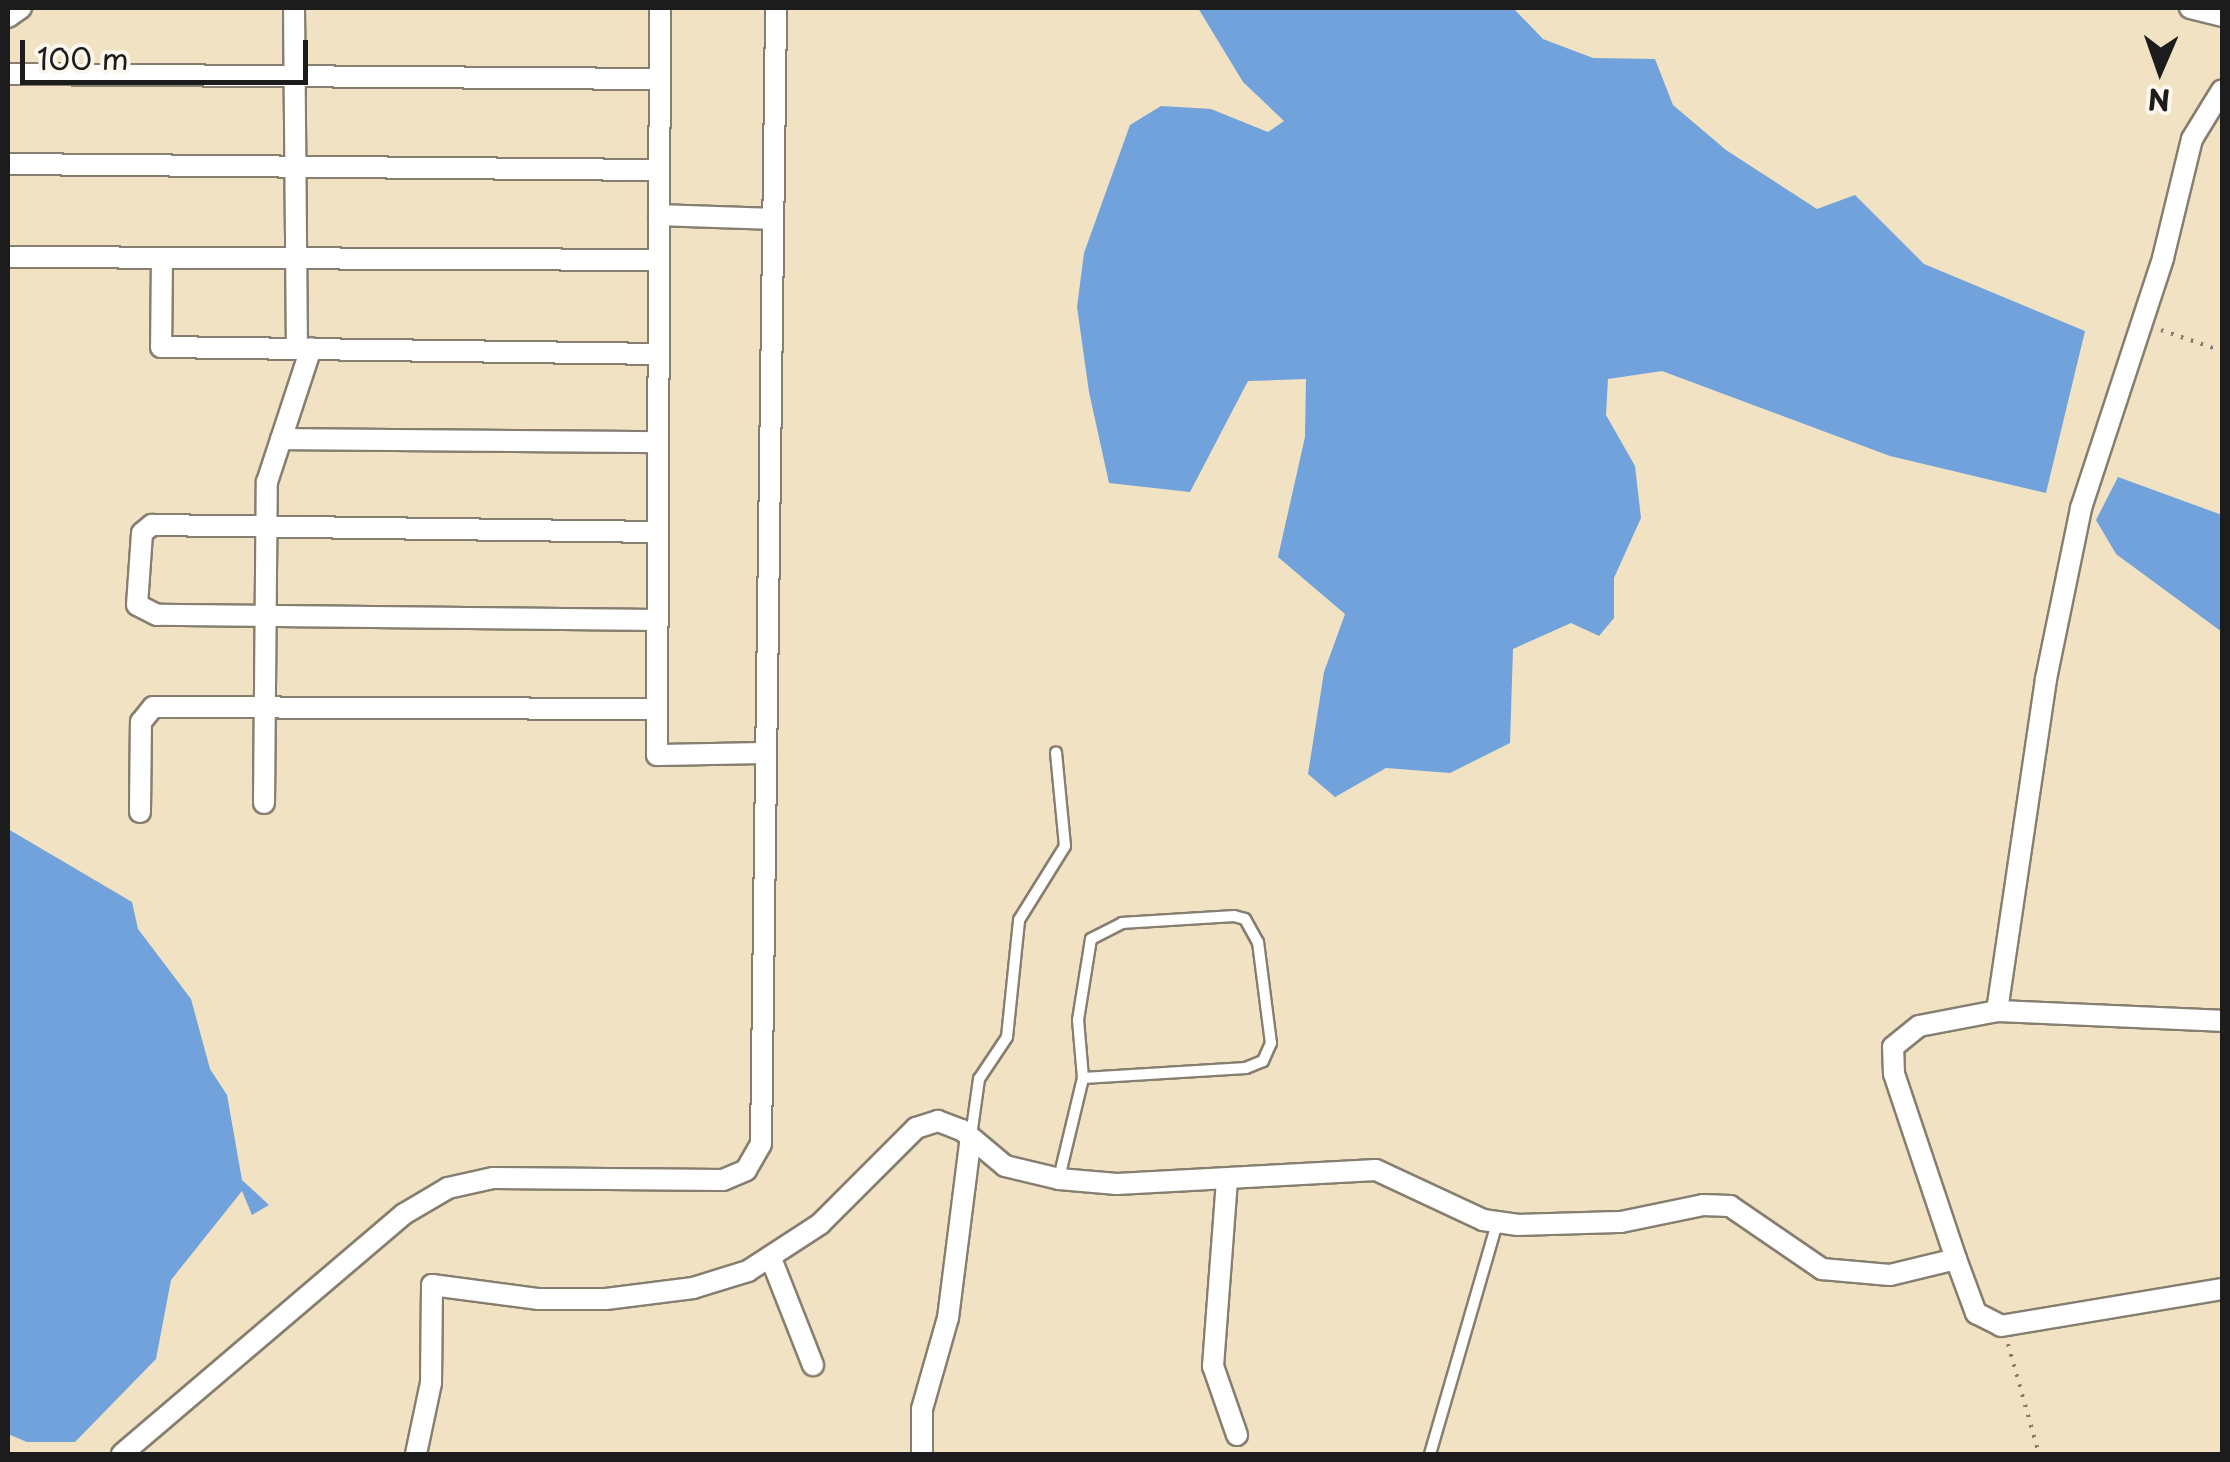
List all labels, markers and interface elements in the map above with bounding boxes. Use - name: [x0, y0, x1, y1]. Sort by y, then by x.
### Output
- scale bar: [25, 20, 312, 82]
- north arrow: [2110, 20, 2210, 120]
- text: 100 m: [37, 35, 129, 80]
- text: N: [2147, 79, 2171, 122]

